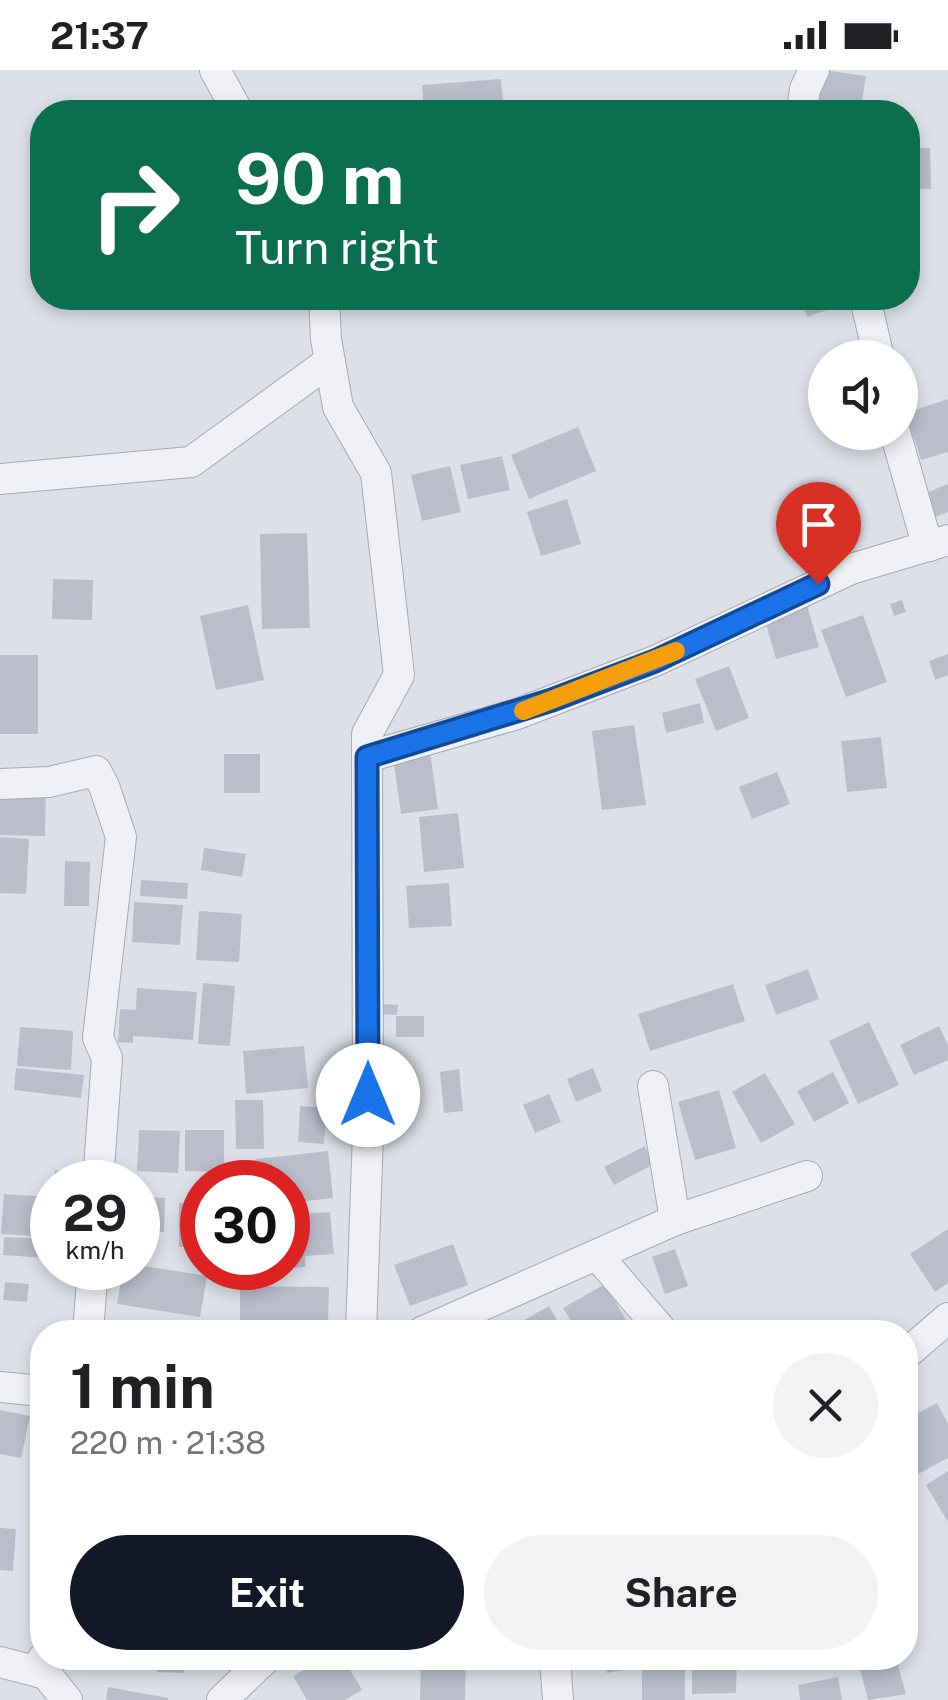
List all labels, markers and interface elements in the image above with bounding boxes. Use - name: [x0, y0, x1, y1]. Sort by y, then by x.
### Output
- text: 21:37: [50, 13, 149, 58]
- text: 90 m: [235, 137, 405, 220]
- icon: right: [70, 140, 200, 270]
- text: Turn right: [235, 221, 439, 274]
- map controls: [808, 340, 918, 450]
- button: sound: [808, 340, 918, 450]
- pin: [776, 482, 861, 585]
- icon: arrive: [791, 497, 846, 552]
- position arrow: [316, 1043, 420, 1147]
- speed limit sign: 30: [180, 1160, 310, 1290]
- text: 29: [63, 1183, 127, 1242]
- text: km/h: [66, 1235, 124, 1265]
- text: 1 min: [70, 1351, 215, 1422]
- button: close: [773, 1353, 878, 1458]
- text: 220 m · 21:38: [70, 1424, 266, 1461]
- button: Exit: [70, 1535, 464, 1650]
- button: Share: [484, 1535, 878, 1650]

